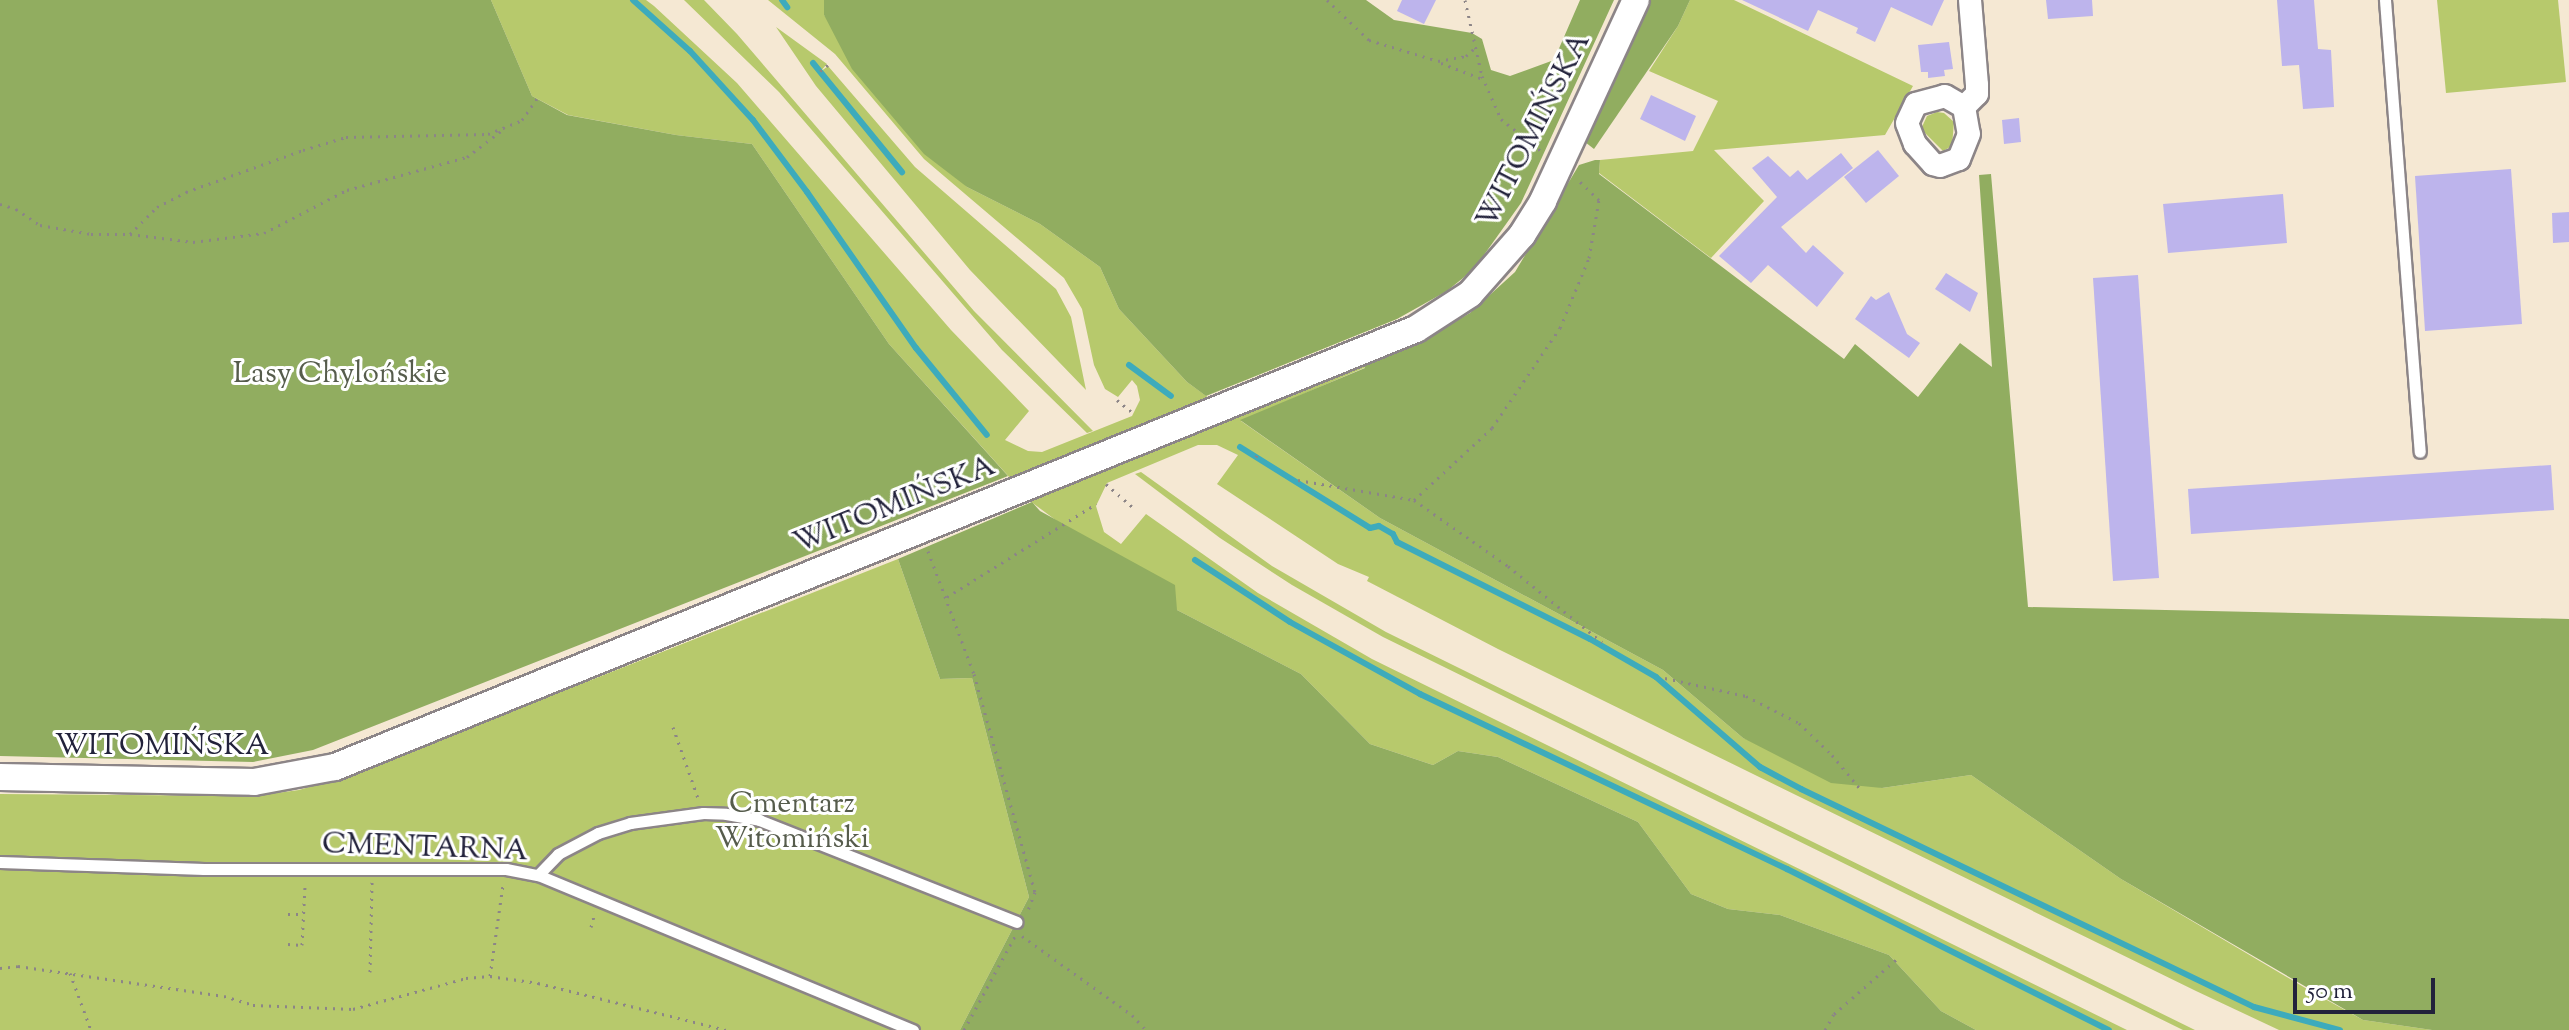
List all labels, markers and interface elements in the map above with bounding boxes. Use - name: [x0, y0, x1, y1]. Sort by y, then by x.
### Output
- street label: WITOMIŃSKA: [1470, 27, 1600, 235]
- park label: Lasy Chylońskie: [233, 357, 447, 393]
- street label: WITOMIŃSKA: [789, 449, 1001, 563]
- street label: WITOMIŃSKA: [55, 729, 269, 765]
- park label: Cmentarz Witomiński: [715, 787, 869, 858]
- street label: CMENTARNA: [321, 827, 529, 871]
- scale bar: [2297, 962, 2439, 1012]
- text: 50 m: [2307, 975, 2353, 1009]

